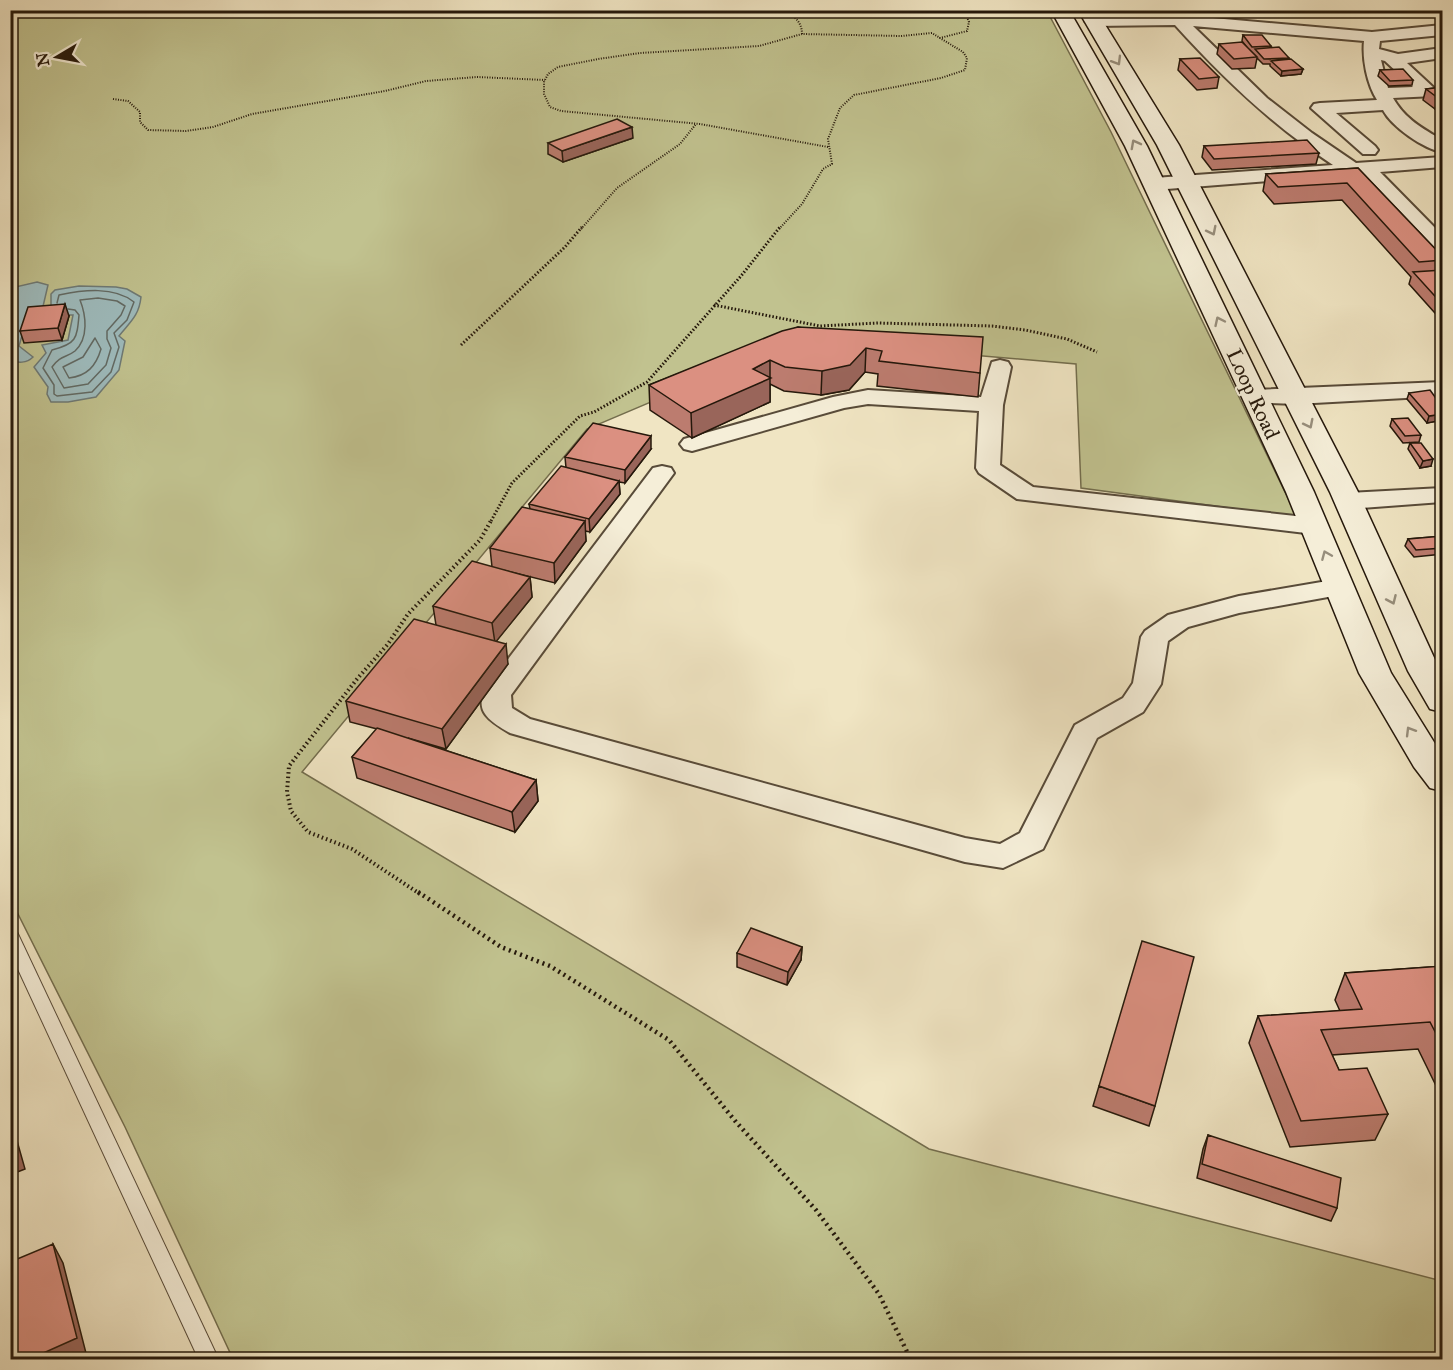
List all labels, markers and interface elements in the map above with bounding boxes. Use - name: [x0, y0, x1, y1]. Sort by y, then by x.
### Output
- north arrow: [27, 27, 87, 87]
- text: N: [32, 51, 53, 68]
- one-way arrow: [1110, 55, 1122, 65]
- one-way arrow: [1131, 140, 1142, 151]
- one-way arrow: [1204, 225, 1216, 236]
- one-way arrow: [1214, 316, 1226, 327]
- street label: Loop Road: [1221, 345, 1285, 444]
- one-way arrow: [1302, 417, 1313, 428]
- one-way arrow: [1321, 550, 1333, 561]
- one-way arrow: [1385, 594, 1397, 605]
- one-way arrow: [1405, 727, 1417, 737]

